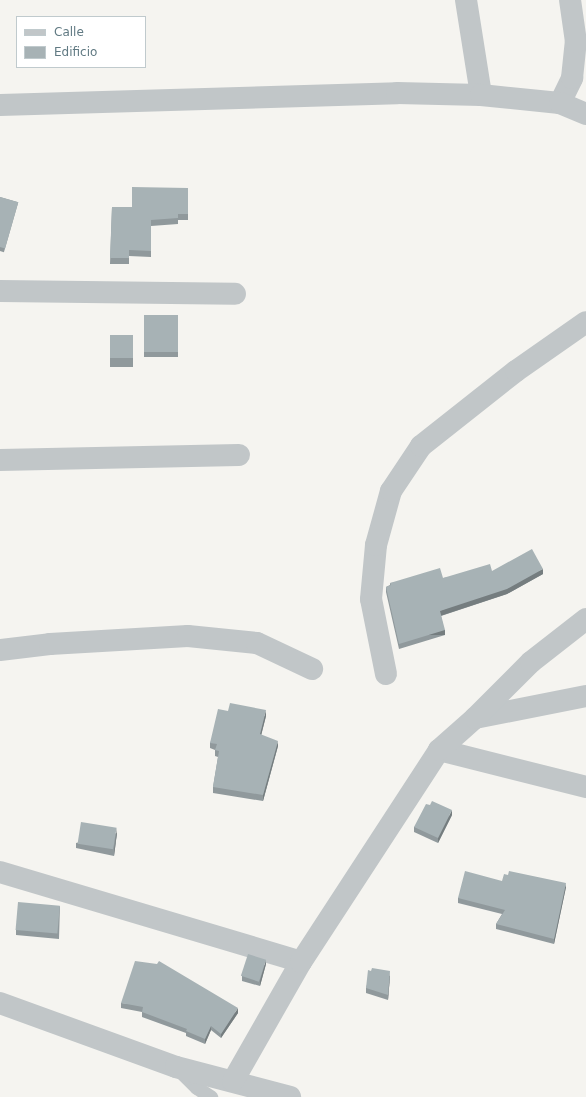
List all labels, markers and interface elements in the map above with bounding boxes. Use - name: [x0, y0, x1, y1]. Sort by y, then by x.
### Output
- legend: [16, 16, 146, 68]
- text: Calle: [54, 25, 84, 39]
- text: Edificio: [54, 45, 97, 59]

